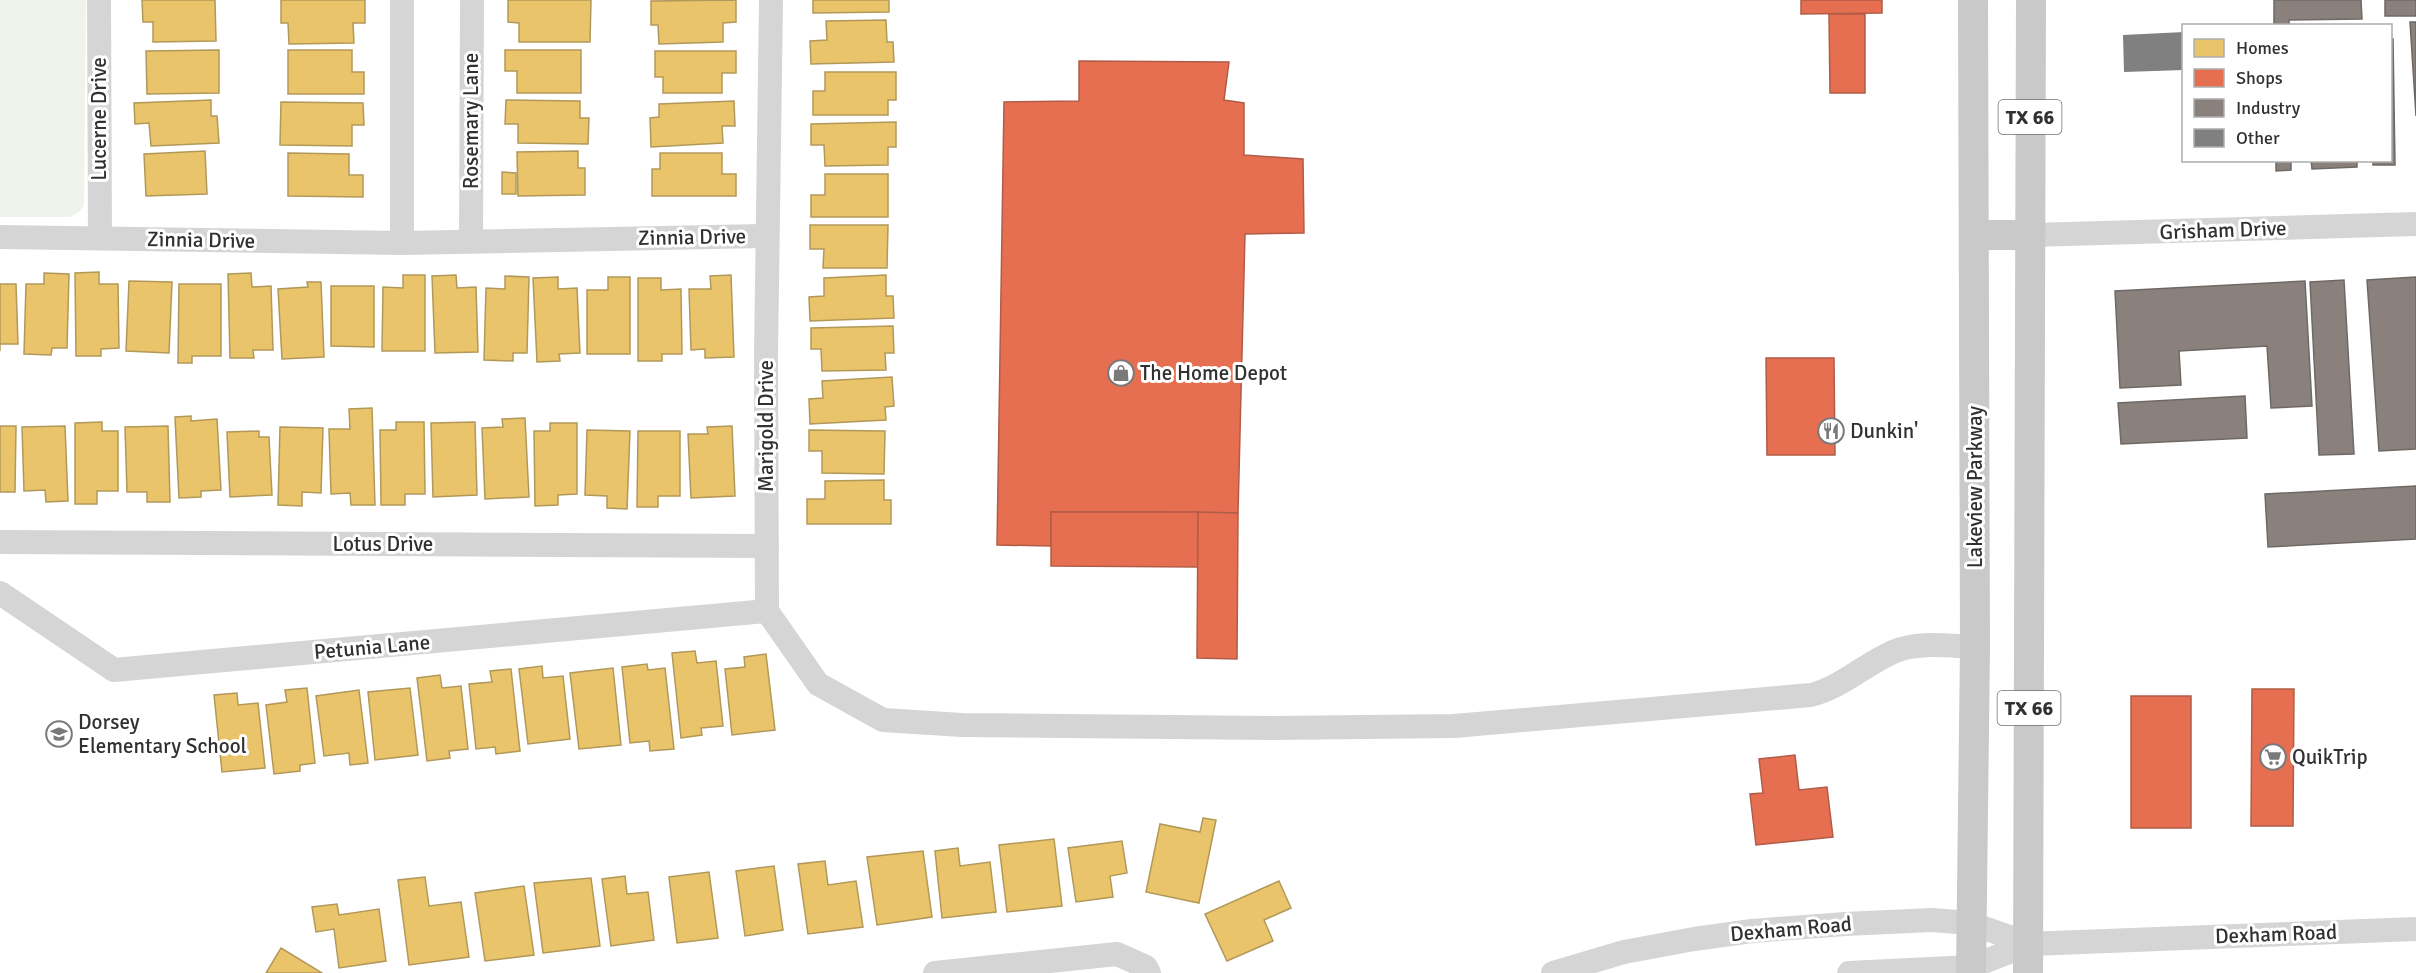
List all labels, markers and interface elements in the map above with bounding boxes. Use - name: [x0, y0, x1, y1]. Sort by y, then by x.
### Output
- legend: [2182, 24, 2392, 162]
- text: Homes: [2236, 37, 2289, 59]
- street label: Rosemary Lane: [458, 53, 484, 189]
- street label: Lucerne Drive: [86, 57, 112, 181]
- text: Shops: [2236, 67, 2283, 89]
- text: Industry: [2236, 97, 2301, 119]
- road number: TX 66: [1998, 100, 2062, 134]
- text: Other: [2236, 127, 2280, 149]
- street label: Grisham Drive: [2159, 215, 2287, 245]
- street label: Zinnia Drive: [638, 223, 746, 251]
- street label: Zinnia Drive: [147, 226, 255, 254]
- shop icon: The Home Depot: [1106, 358, 1136, 388]
- street label: Marigold Drive: [753, 360, 779, 492]
- place label: The Home Depot: [1140, 360, 1287, 386]
- street label: Lakeview Parkway: [1962, 406, 1988, 568]
- restaurant icon: Dunkin': [1816, 416, 1846, 446]
- place label: Dunkin': [1850, 418, 1918, 444]
- street label: Lotus Drive: [333, 531, 433, 557]
- street label: Petunia Lane: [313, 629, 431, 665]
- road number: TX 66: [1998, 691, 2060, 725]
- place label: Dorsey Elementary School: [78, 709, 247, 759]
- school or university icon: Dorsey Elementary School: [44, 719, 74, 749]
- supermarket icon: QuikTrip: [2258, 742, 2288, 772]
- place label: QuikTrip: [2292, 744, 2368, 770]
- street label: Dexham Road: [1729, 911, 1853, 947]
- street label: Dexham Road: [2214, 919, 2338, 949]

